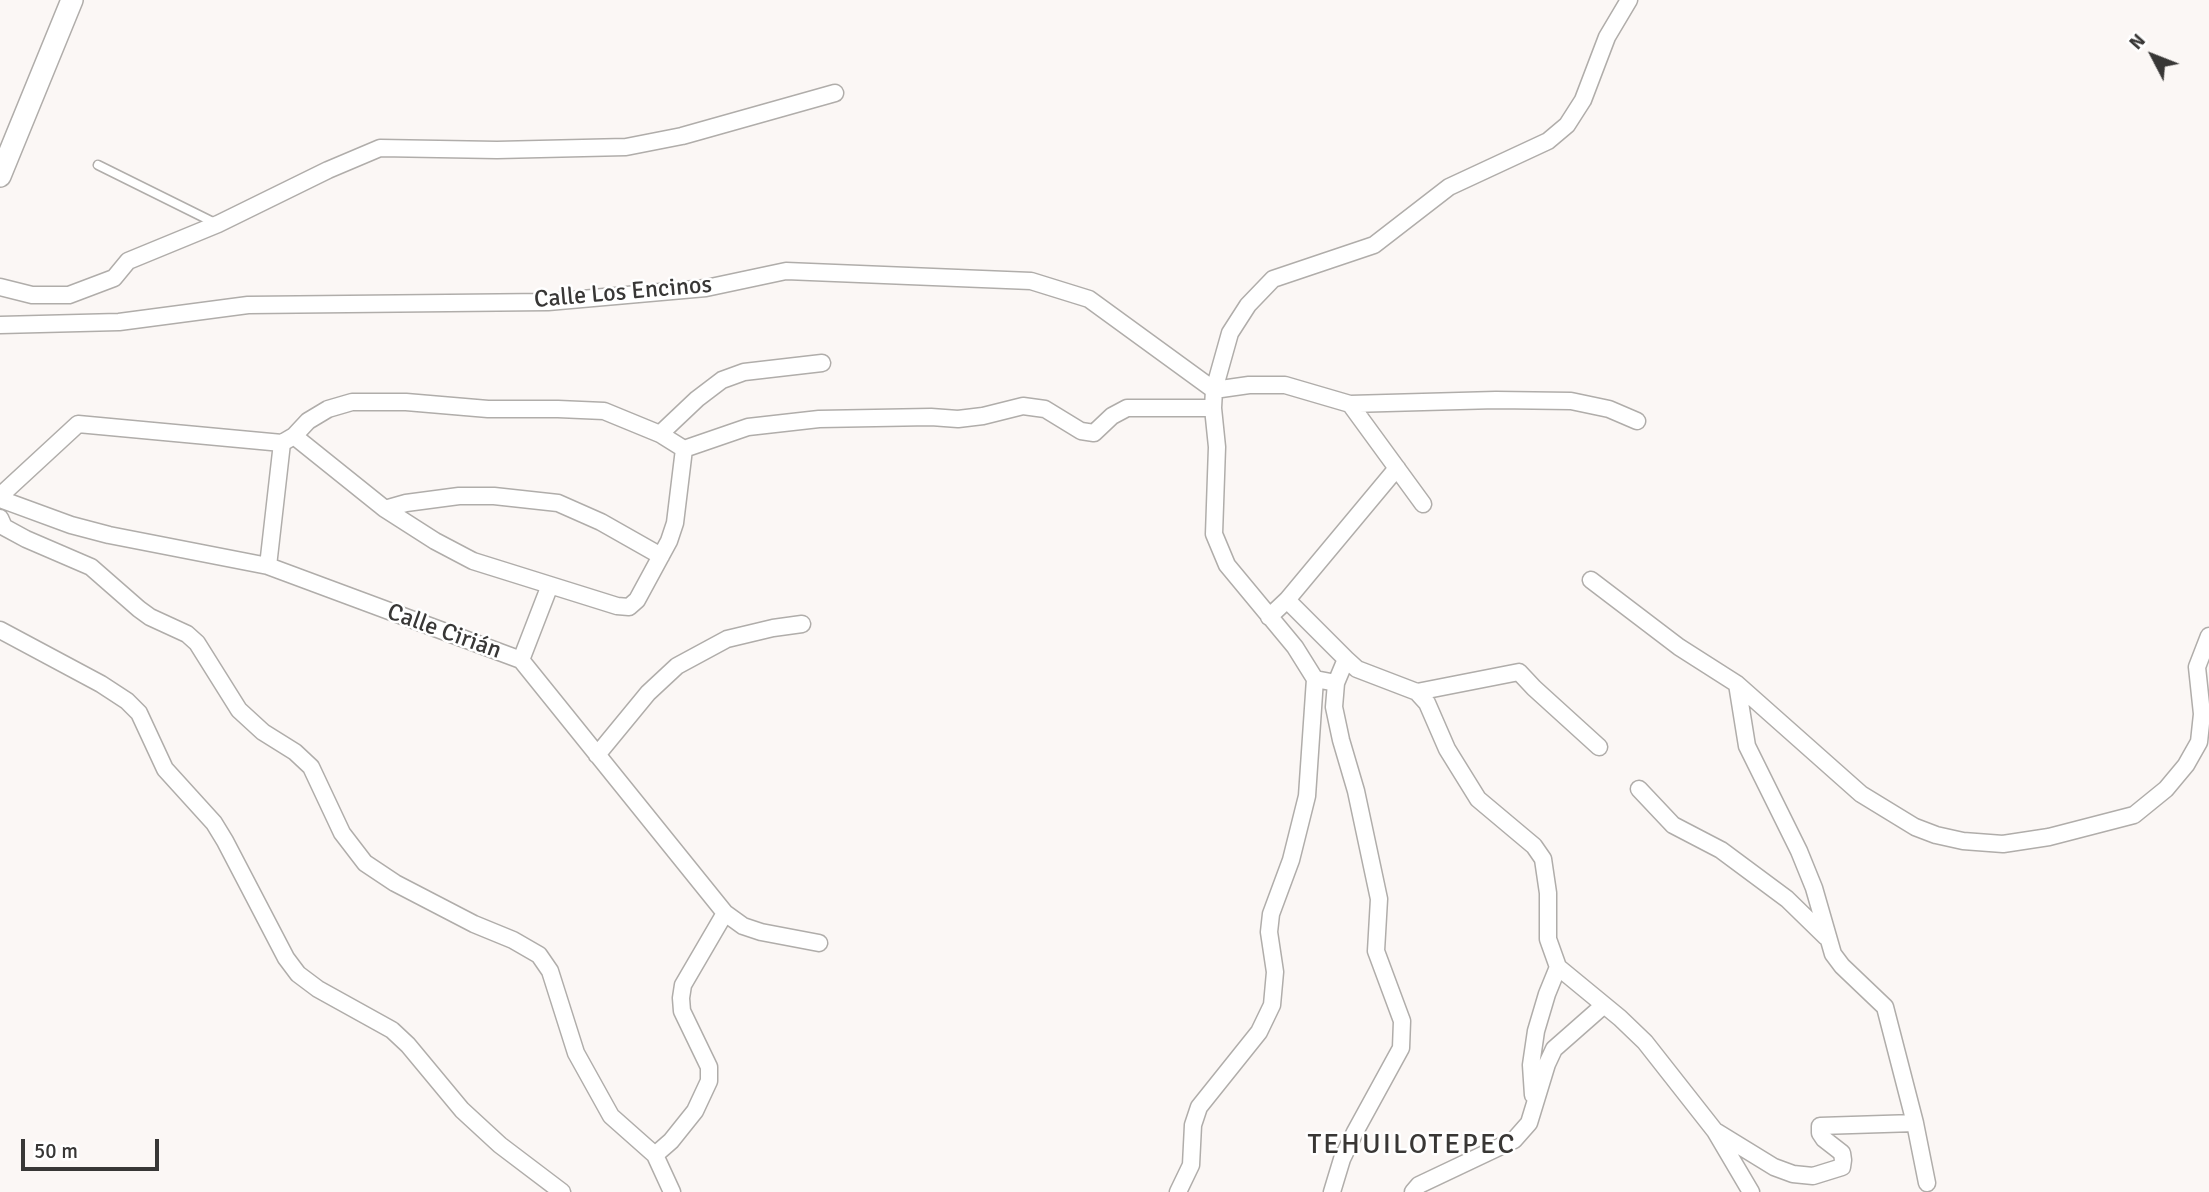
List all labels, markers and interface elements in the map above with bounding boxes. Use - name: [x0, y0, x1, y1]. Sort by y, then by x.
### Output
- north arrow: [2118, 21, 2188, 91]
- text: N: [2124, 29, 2151, 55]
- street label: Calle Los Encinos: [533, 271, 713, 315]
- street label: Calle Cirián: [383, 598, 505, 666]
- scale bar: [24, 1126, 163, 1170]
- district label: TEHUILOTEPEC: [1309, 1129, 1515, 1163]
- text: 50 m: [34, 1138, 78, 1164]

